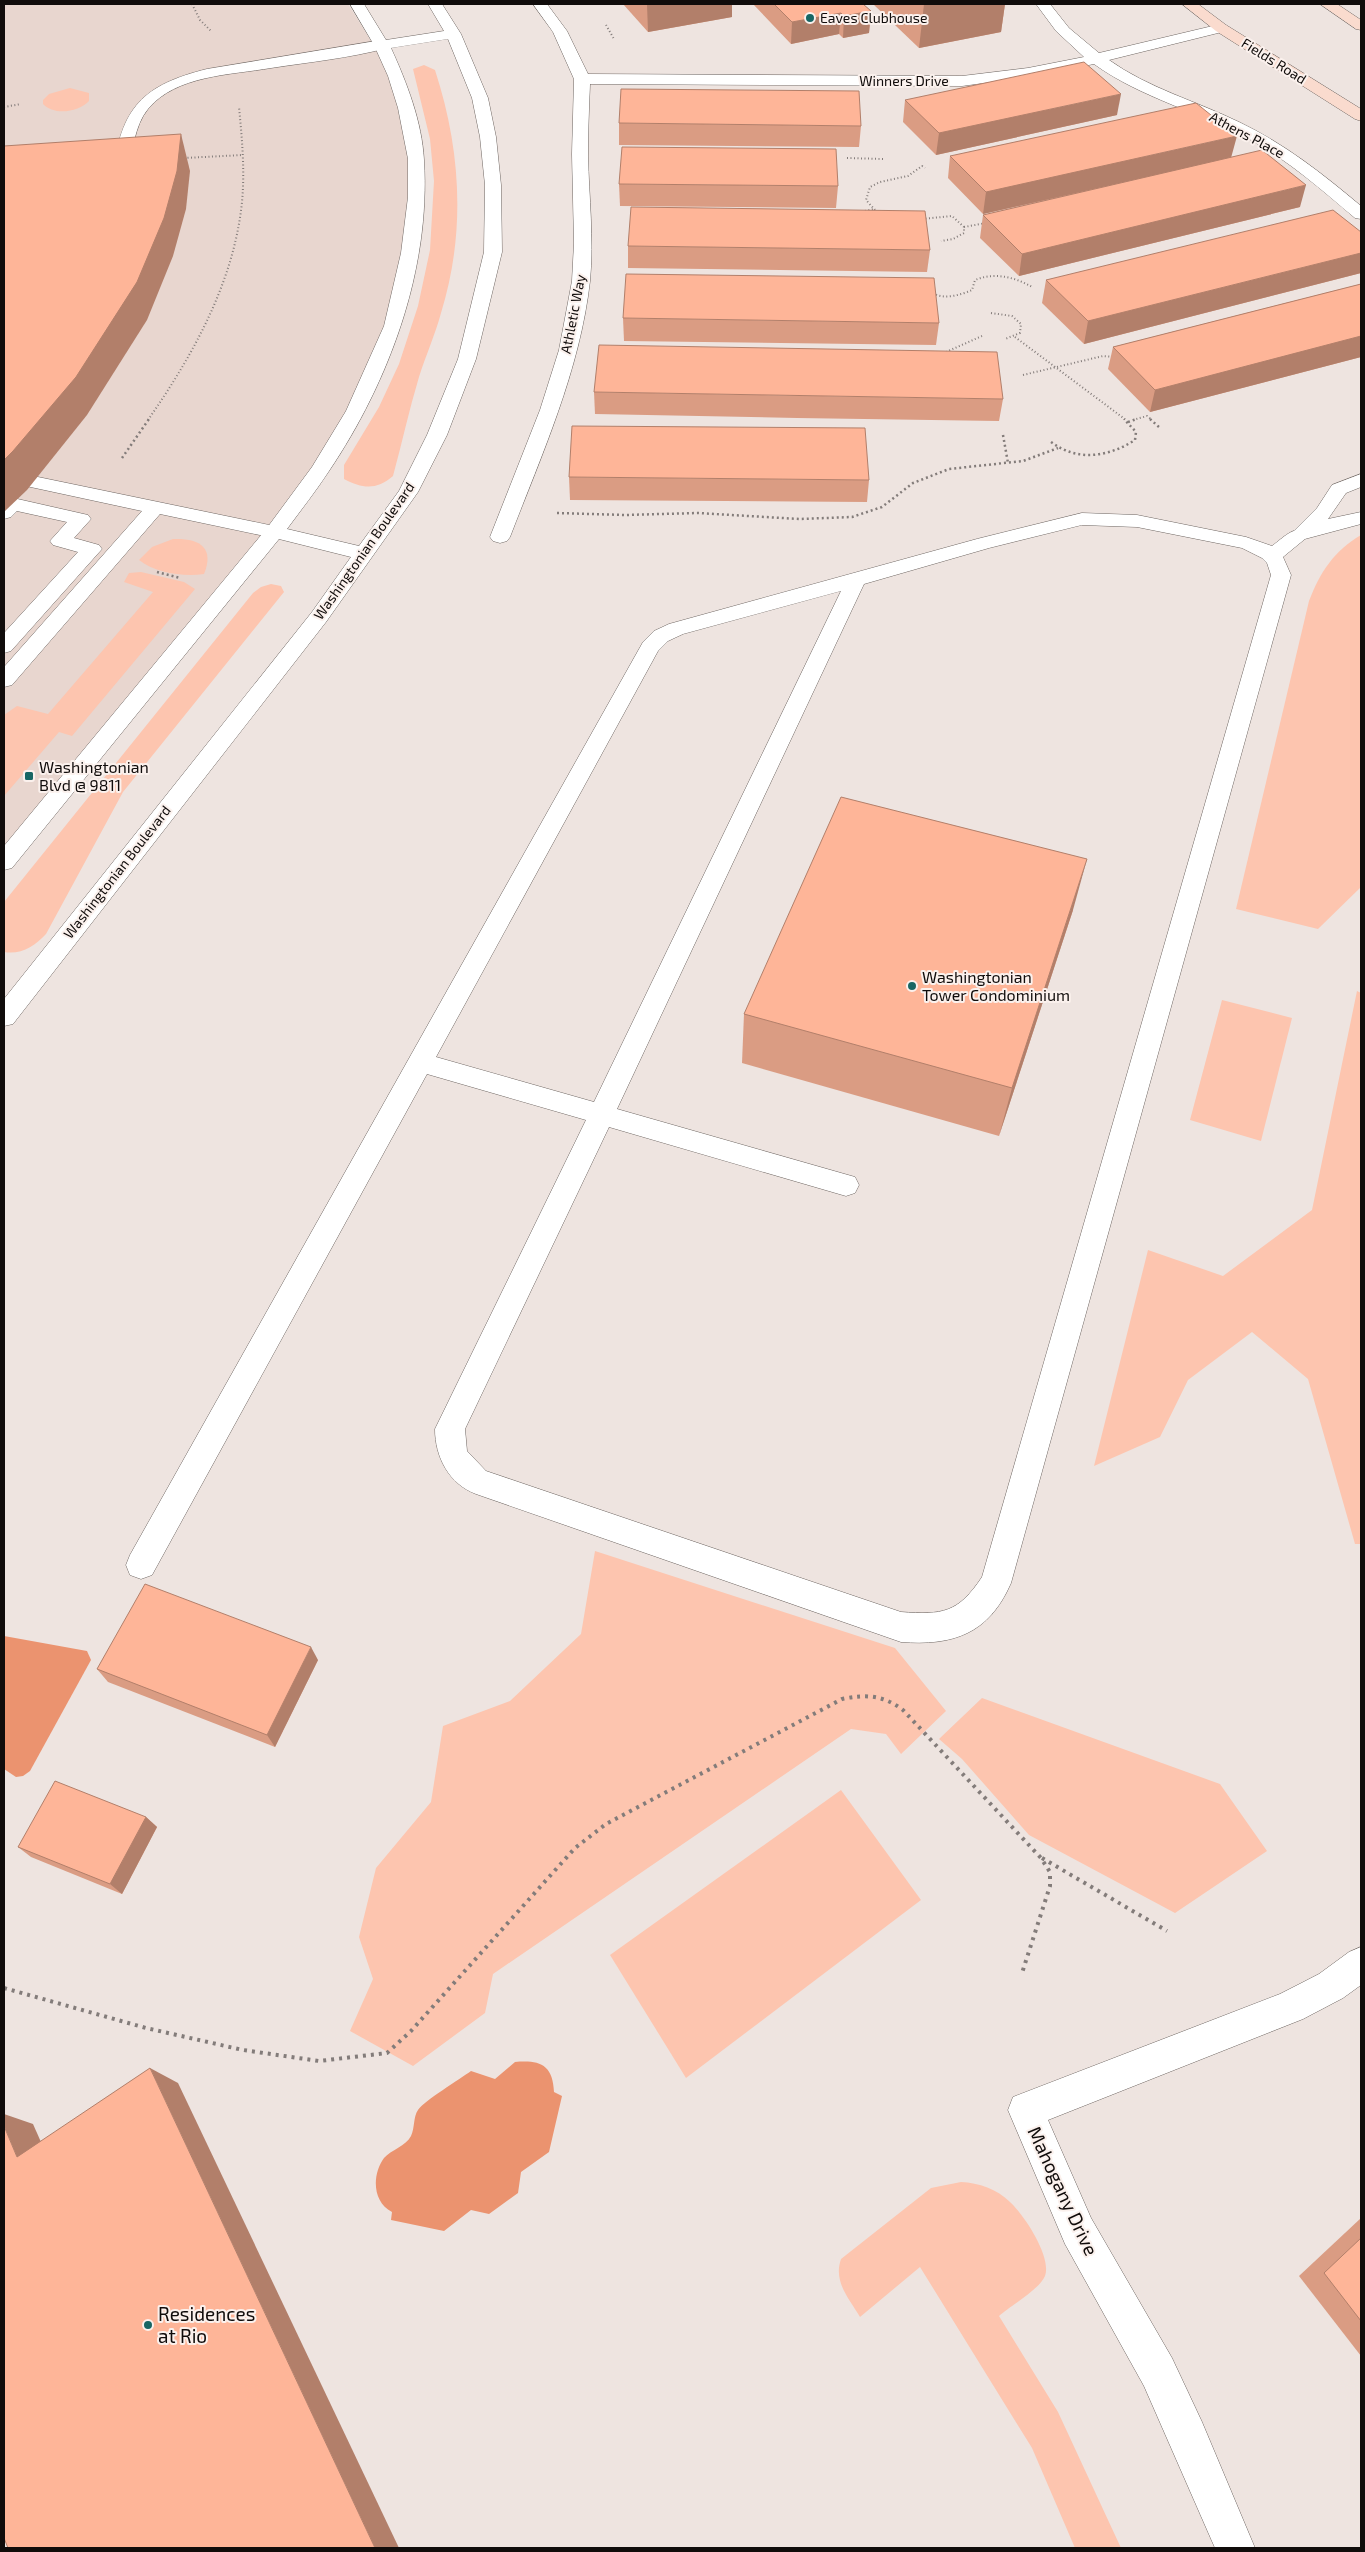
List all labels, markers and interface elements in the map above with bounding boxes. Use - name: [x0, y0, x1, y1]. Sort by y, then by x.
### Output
- place label: Eaves Clubhouse: [820, 9, 927, 26]
- marker: Eaves Clubhouse: [804, 12, 816, 24]
- street label: Fields Road: [1239, 34, 1310, 87]
- street label: Winners Drive: [859, 72, 949, 89]
- street label: Athens Place: [1207, 108, 1288, 161]
- street label: Athletic Way: [556, 272, 589, 355]
- street label: Washingtonian Boulevard: [310, 479, 418, 623]
- place label: Washingtonian Blvd @ 9811: [39, 757, 149, 794]
- marker: Washingtonian Blvd @ 9811: [23, 770, 35, 782]
- street label: Washingtonian Boulevard: [59, 802, 174, 942]
- place label: Washingtonian Tower Condominium: [922, 967, 1070, 1004]
- marker: Washingtonian Tower Condominium: [906, 980, 918, 992]
- street label: Mahogany Drive: [1023, 2123, 1103, 2259]
- place label: Residences at Rio: [158, 2302, 255, 2347]
- marker: Residences at Rio: [142, 2319, 154, 2331]

